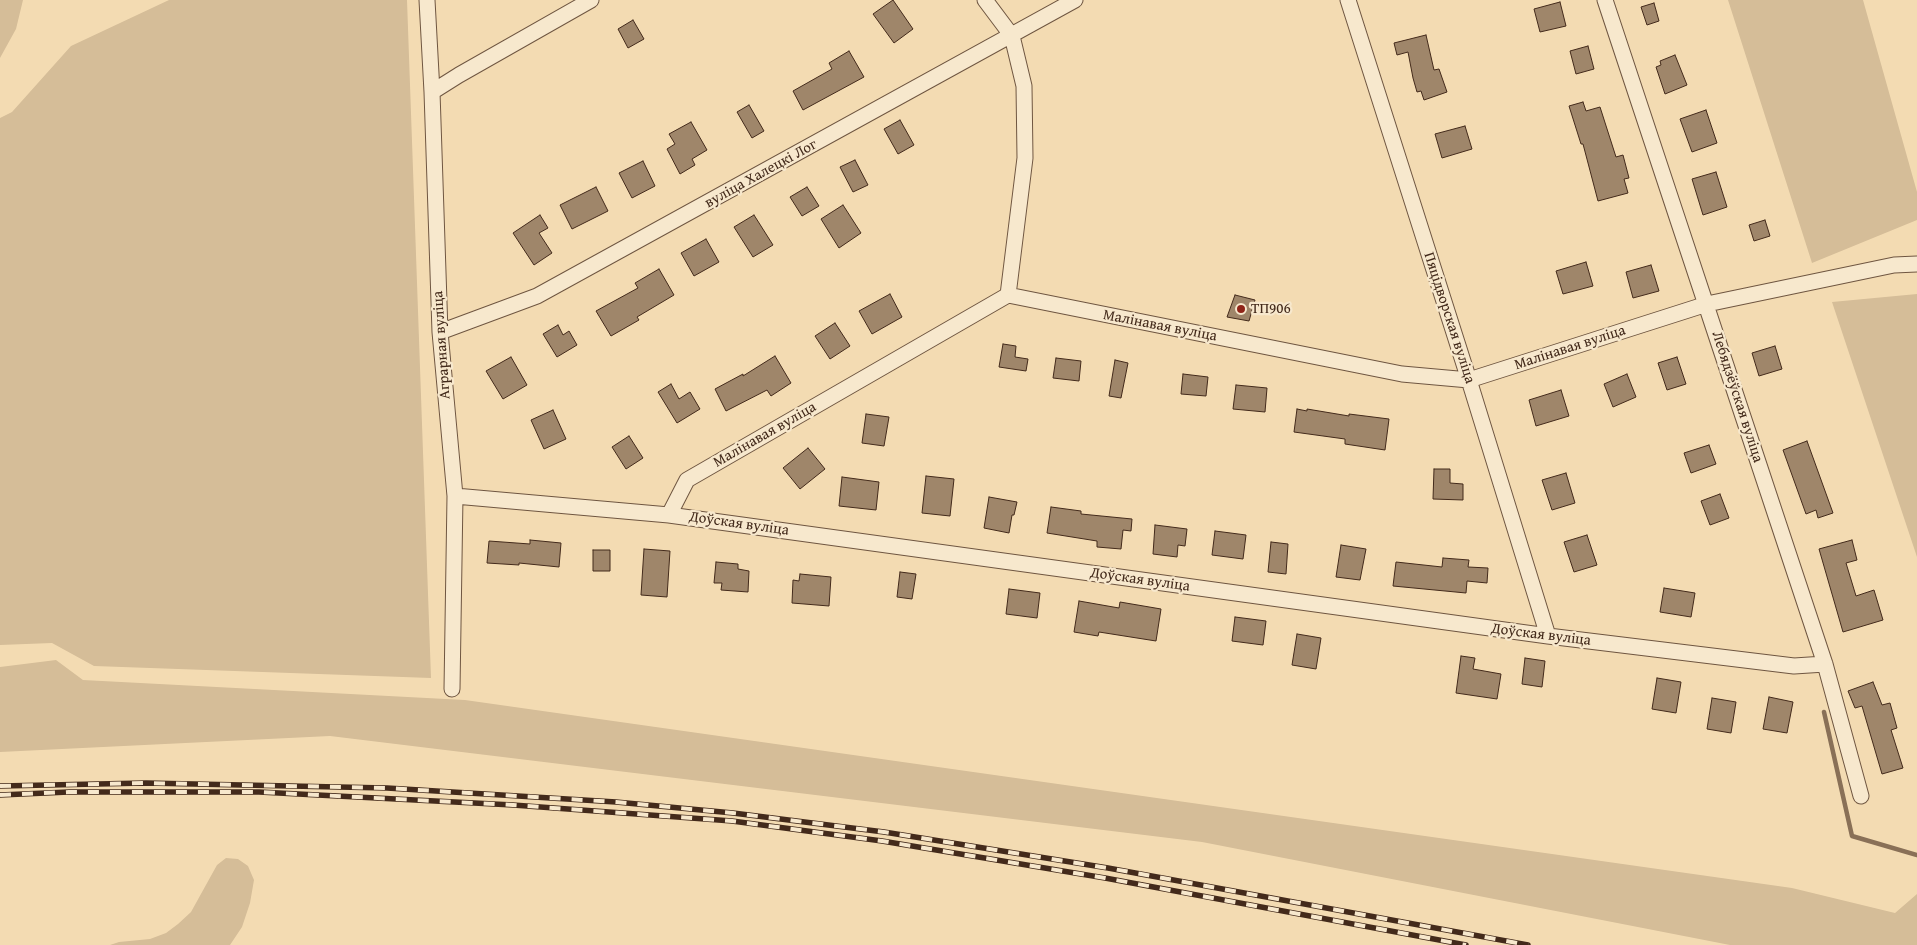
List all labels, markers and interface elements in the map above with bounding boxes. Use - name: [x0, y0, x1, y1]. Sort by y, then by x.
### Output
- street label: вуліца Халецкі Лог: [702, 136, 820, 212]
- street label: Пяцідворская вуліца: [1419, 250, 1479, 386]
- street label: Аграрная вуліца: [429, 290, 455, 400]
- place label: ТП906: [1251, 300, 1291, 318]
- marker: ТП906: [1235, 303, 1247, 315]
- street label: Малінавая вуліца: [1102, 306, 1218, 346]
- street label: Малінавая вуліца: [1512, 322, 1628, 374]
- street label: Лебядзёўская вуліца: [1707, 329, 1767, 465]
- street label: Малінавая вуліца: [710, 398, 820, 472]
- street label: Доўская вуліца: [688, 508, 790, 540]
- street label: Доўская вуліца: [1089, 564, 1191, 596]
- street label: Доўская вуліца: [1490, 620, 1592, 650]

